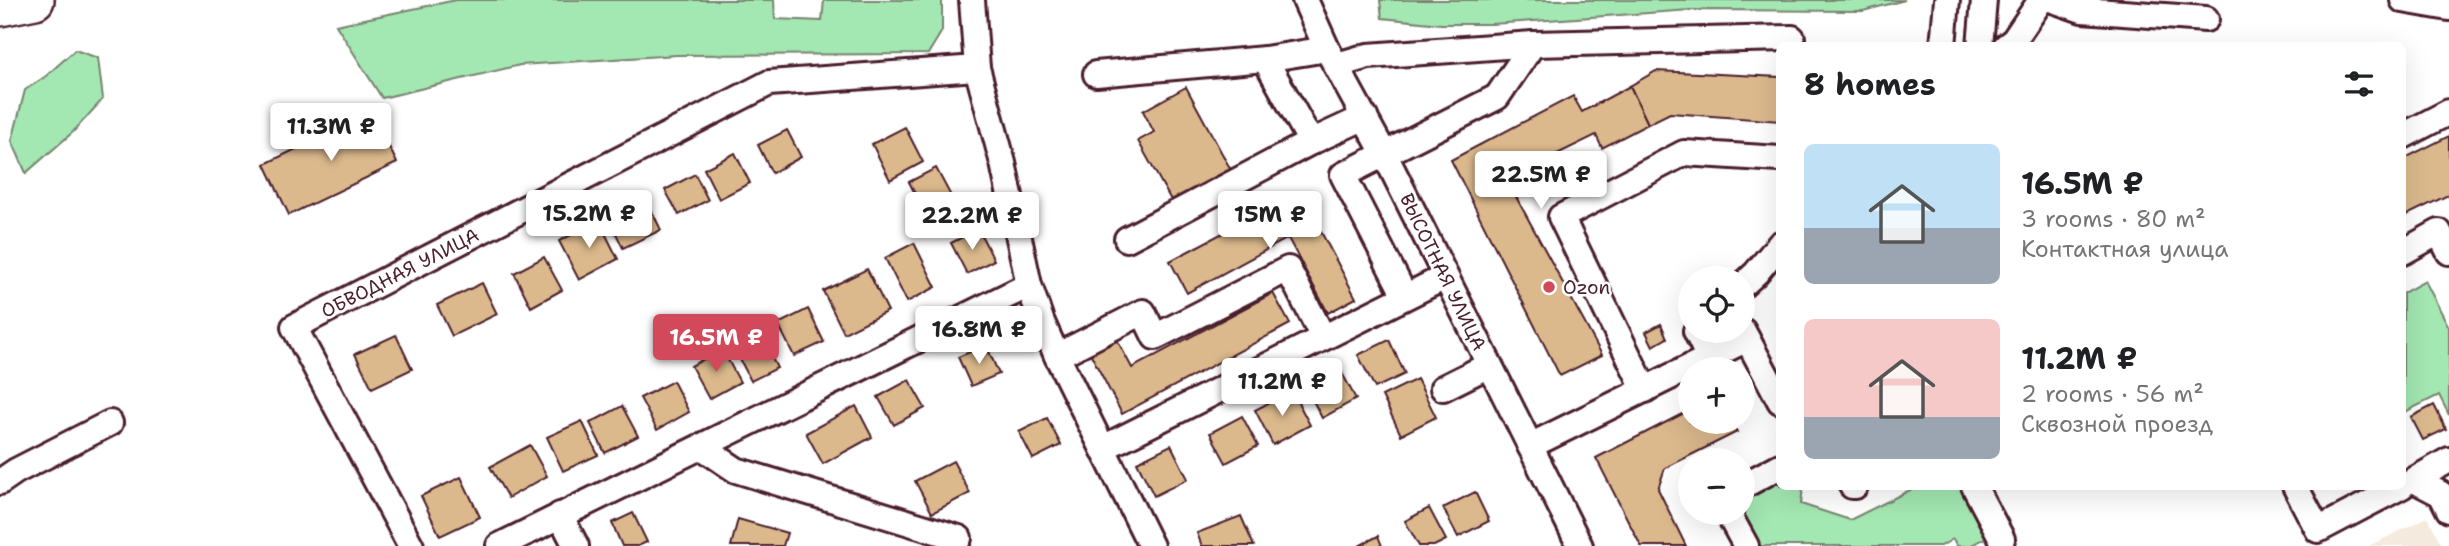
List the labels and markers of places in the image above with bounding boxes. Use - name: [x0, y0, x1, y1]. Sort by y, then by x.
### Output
- pin: 11.3M ₽: [266, 104, 396, 163]
- pin: 22.5M ₽: [1476, 152, 1606, 211]
- pin: 15.2M ₽: [524, 190, 654, 250]
- pin: 15M ₽: [1221, 191, 1319, 251]
- pin: 22.2M ₽: [907, 192, 1037, 252]
- place label: Ozon: [1563, 275, 1610, 300]
- marker: Ozon: [1541, 279, 1557, 295]
- pin: 16.8M ₽: [914, 306, 1044, 366]
- pin: 16.5M ₽: [651, 314, 781, 374]
- pin: 11.2M ₽: [1217, 358, 1347, 418]

